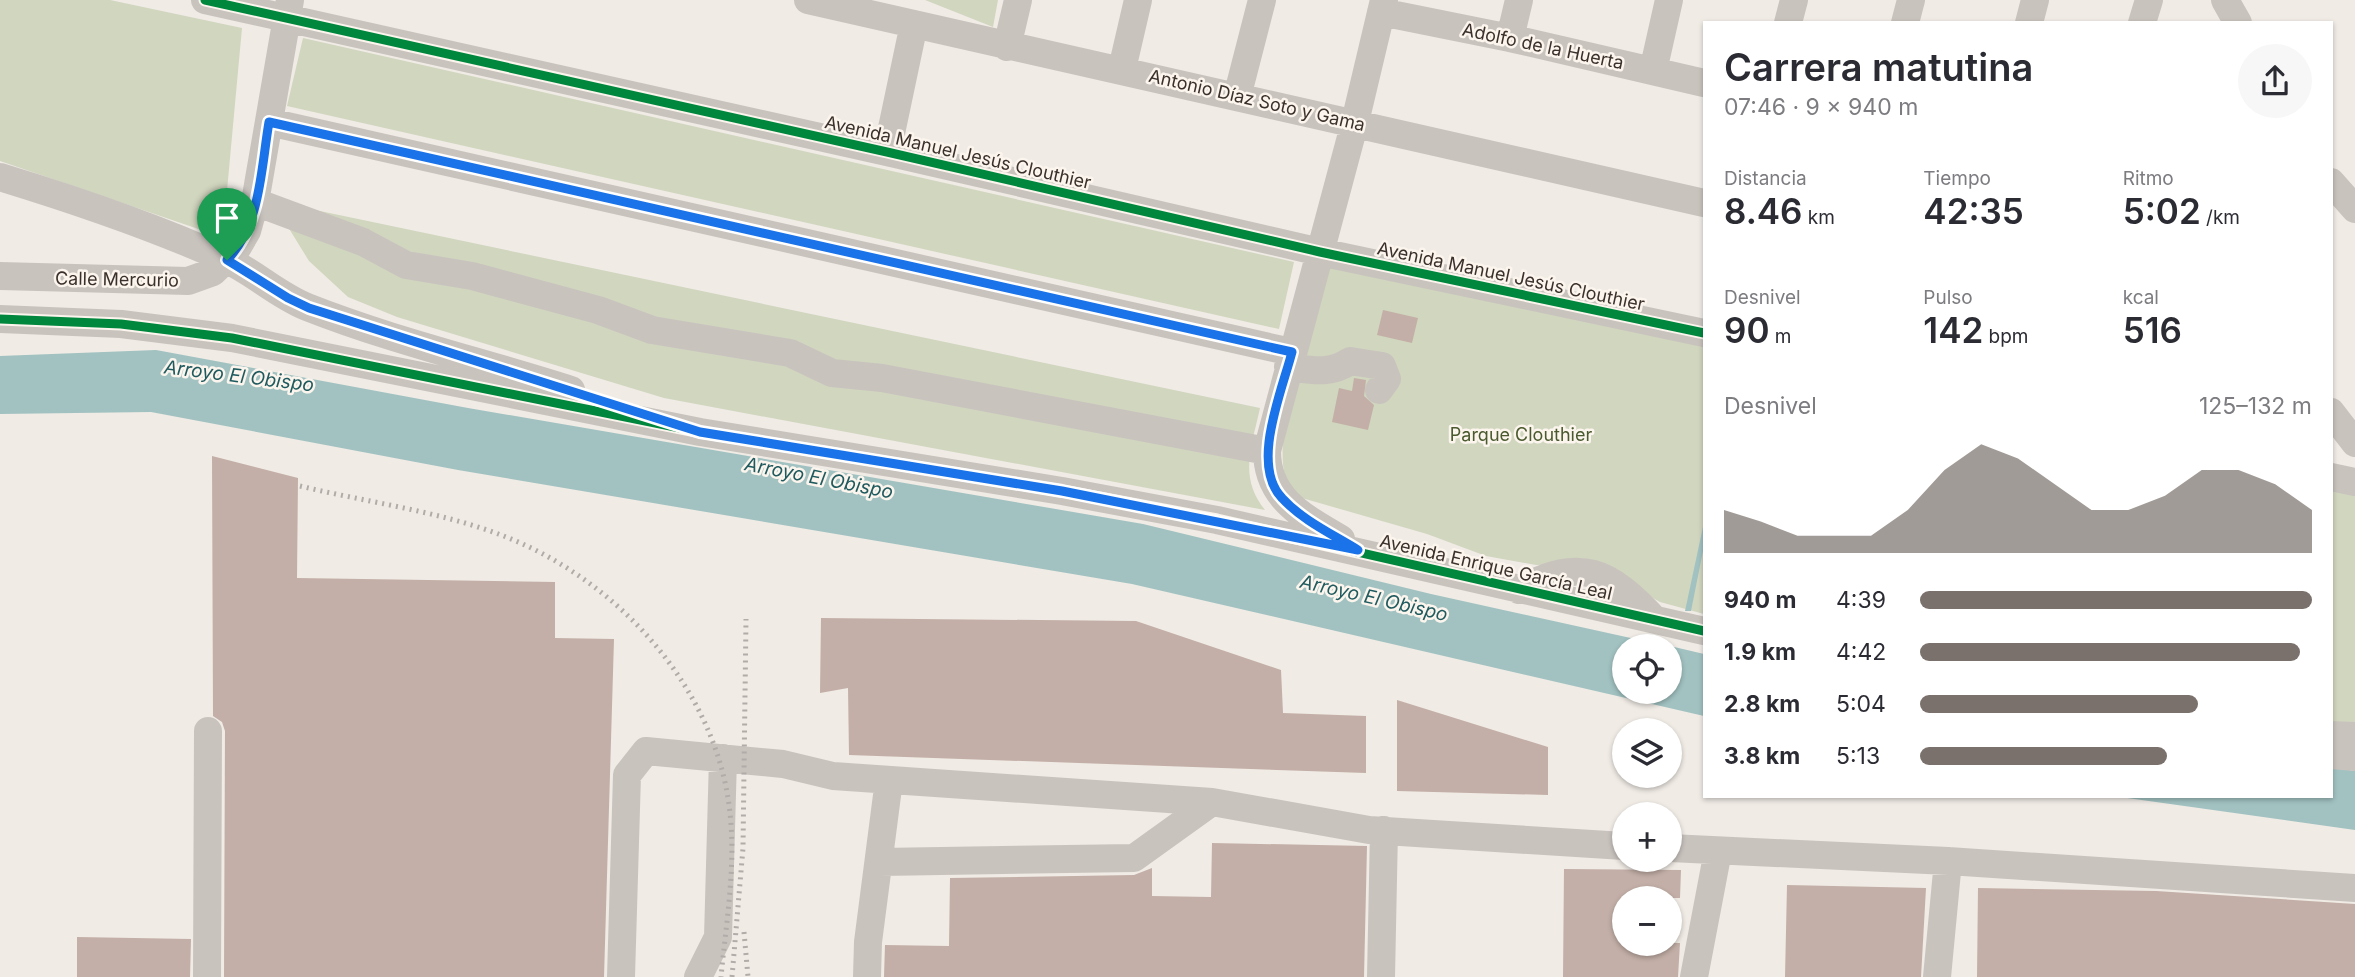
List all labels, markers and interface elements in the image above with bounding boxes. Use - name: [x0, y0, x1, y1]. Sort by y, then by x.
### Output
- street label: Adolfo de la Huerta: [1460, 19, 1626, 73]
- text: Carrera matutina: [1724, 44, 2033, 90]
- button: share: [2238, 44, 2312, 118]
- street label: Antonio Díaz Soto y Gama: [1147, 65, 1367, 135]
- text: 07:46 · 9 × 940 m: [1724, 93, 1918, 121]
- street label: Avenida Manuel Jesús Clouthier: [823, 111, 1093, 193]
- text: Distancia: [1724, 167, 1807, 190]
- text: Tiempo: [1923, 167, 1991, 190]
- text: Ritmo: [2123, 167, 2174, 190]
- pin: [197, 188, 257, 260]
- text: 8.46: [1724, 190, 1803, 232]
- text: 42:35: [1923, 190, 2024, 232]
- text: 5:02: [2123, 190, 2201, 232]
- icon: arrive: [208, 199, 246, 237]
- text: km: [1803, 206, 1835, 229]
- text: /km: [2201, 206, 2240, 229]
- street label: Avenida Manuel Jesús Clouthier: [1375, 237, 1647, 315]
- street label: Calle Mercurio: [55, 267, 179, 291]
- text: Desnivel: [1724, 286, 1801, 309]
- text: Pulso: [1923, 286, 1973, 309]
- text: kcal: [2123, 286, 2159, 309]
- text: 90: [1724, 309, 1769, 351]
- text: 142: [1923, 309, 1983, 351]
- text: 516: [2123, 309, 2182, 351]
- text: m: [1769, 325, 1791, 348]
- text: bpm: [1983, 325, 2029, 348]
- water label: Arroyo El Obispo: [162, 355, 315, 397]
- text: Desnivel: [1724, 392, 1817, 420]
- text: 125–132 m: [2199, 392, 2312, 420]
- park label: Parque Clouthier: [1450, 424, 1592, 445]
- water label: Arroyo El Obispo: [742, 452, 895, 504]
- street label: Avenida Enrique García Leal: [1378, 530, 1614, 604]
- water label: Arroyo El Obispo: [1297, 570, 1450, 626]
- text: 940 m: [1724, 586, 1796, 614]
- text: 4:39: [1836, 586, 1886, 614]
- map controls: [1612, 634, 1682, 956]
- button: locate: [1612, 634, 1682, 704]
- text: 1.9 km: [1724, 638, 1796, 666]
- text: 4:42: [1836, 638, 1886, 666]
- text: 2.8 km: [1724, 690, 1800, 718]
- text: 5:04: [1836, 690, 1886, 718]
- button: layers: [1612, 718, 1682, 788]
- text: 3.8 km: [1724, 742, 1800, 770]
- text: 5:13: [1836, 742, 1880, 770]
- button: +: [1612, 802, 1682, 872]
- button: −: [1612, 886, 1682, 956]

